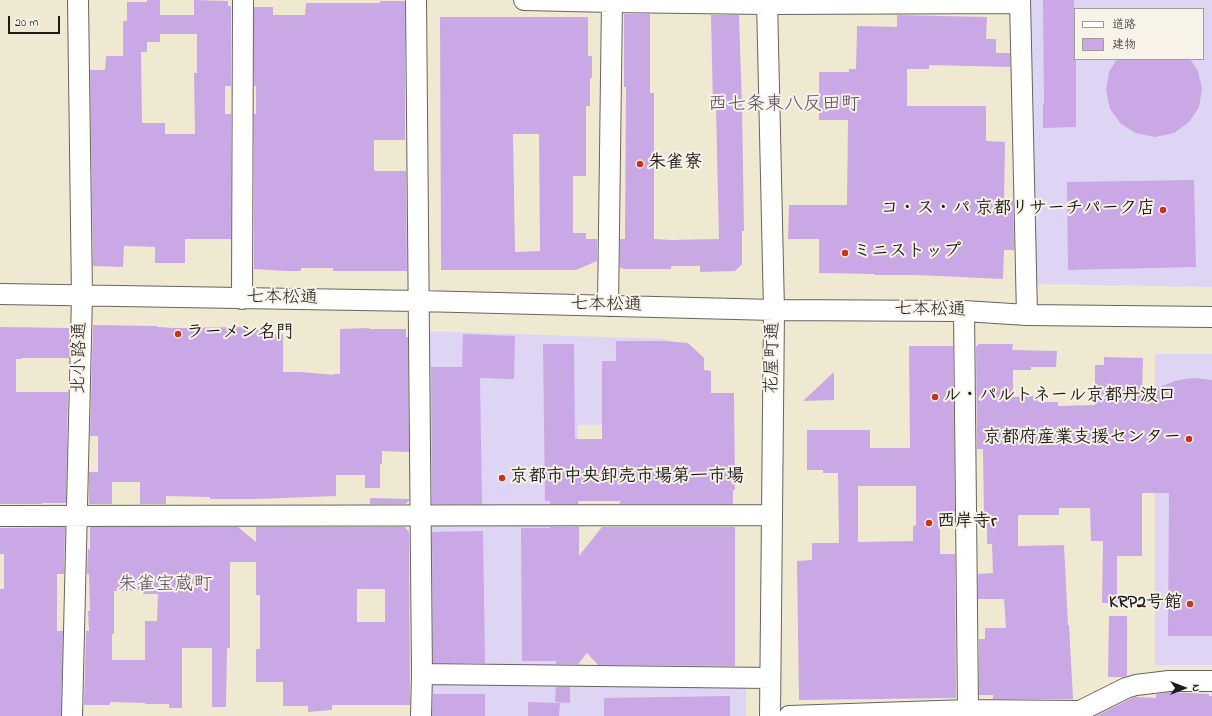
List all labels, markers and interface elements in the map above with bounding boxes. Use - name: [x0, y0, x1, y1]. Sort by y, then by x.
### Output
- scale bar: [10, 8, 62, 34]
- legend: [1074, 8, 1204, 60]
- text: 20 m: [15, 14, 38, 32]
- text: 道路: [1112, 16, 1136, 34]
- text: 建物: [1112, 36, 1136, 54]
- district label: 西七条東八反田町: [708, 95, 860, 117]
- place label: 朱雀寮: [648, 153, 702, 175]
- marker: 朱雀寮: [635, 159, 645, 169]
- place label: コ・ス・パ 京都リサーチパーク店: [881, 199, 1155, 221]
- marker: コ・ス・パ 京都リサーチパーク店: [1158, 205, 1168, 215]
- place label: ミニストップ: [853, 242, 961, 264]
- marker: ミニストップ: [840, 248, 850, 258]
- street label: 七本松通: [246, 288, 318, 310]
- street label: 七本松通: [570, 295, 642, 317]
- street label: 七本松通: [894, 300, 966, 322]
- street label: 北小路通: [70, 322, 92, 394]
- street label: 花屋町通: [763, 322, 785, 394]
- place label: ラーメン名門: [186, 323, 294, 345]
- marker: ラーメン名門: [173, 329, 183, 339]
- place label: ル・パルトネール京都丹波口: [943, 386, 1176, 408]
- marker: ル・パルトネール京都丹波口: [930, 392, 940, 402]
- place label: 京都府産業支援センター: [983, 428, 1181, 450]
- marker: 京都府産業支援センター: [1184, 434, 1194, 444]
- place label: 京都市中央卸売市場第一市場: [510, 467, 744, 489]
- marker: 京都市中央卸売市場第一市場: [497, 473, 507, 483]
- place label: 西岸寺r: [937, 512, 997, 534]
- marker: 西岸寺r: [924, 518, 934, 528]
- district label: 朱雀宝蔵町: [118, 575, 212, 597]
- place label: KRP2号館: [1109, 593, 1182, 615]
- marker: KRP2号館: [1185, 599, 1195, 609]
- north arrow: [1164, 668, 1204, 708]
- text: N: [1188, 684, 1204, 692]

